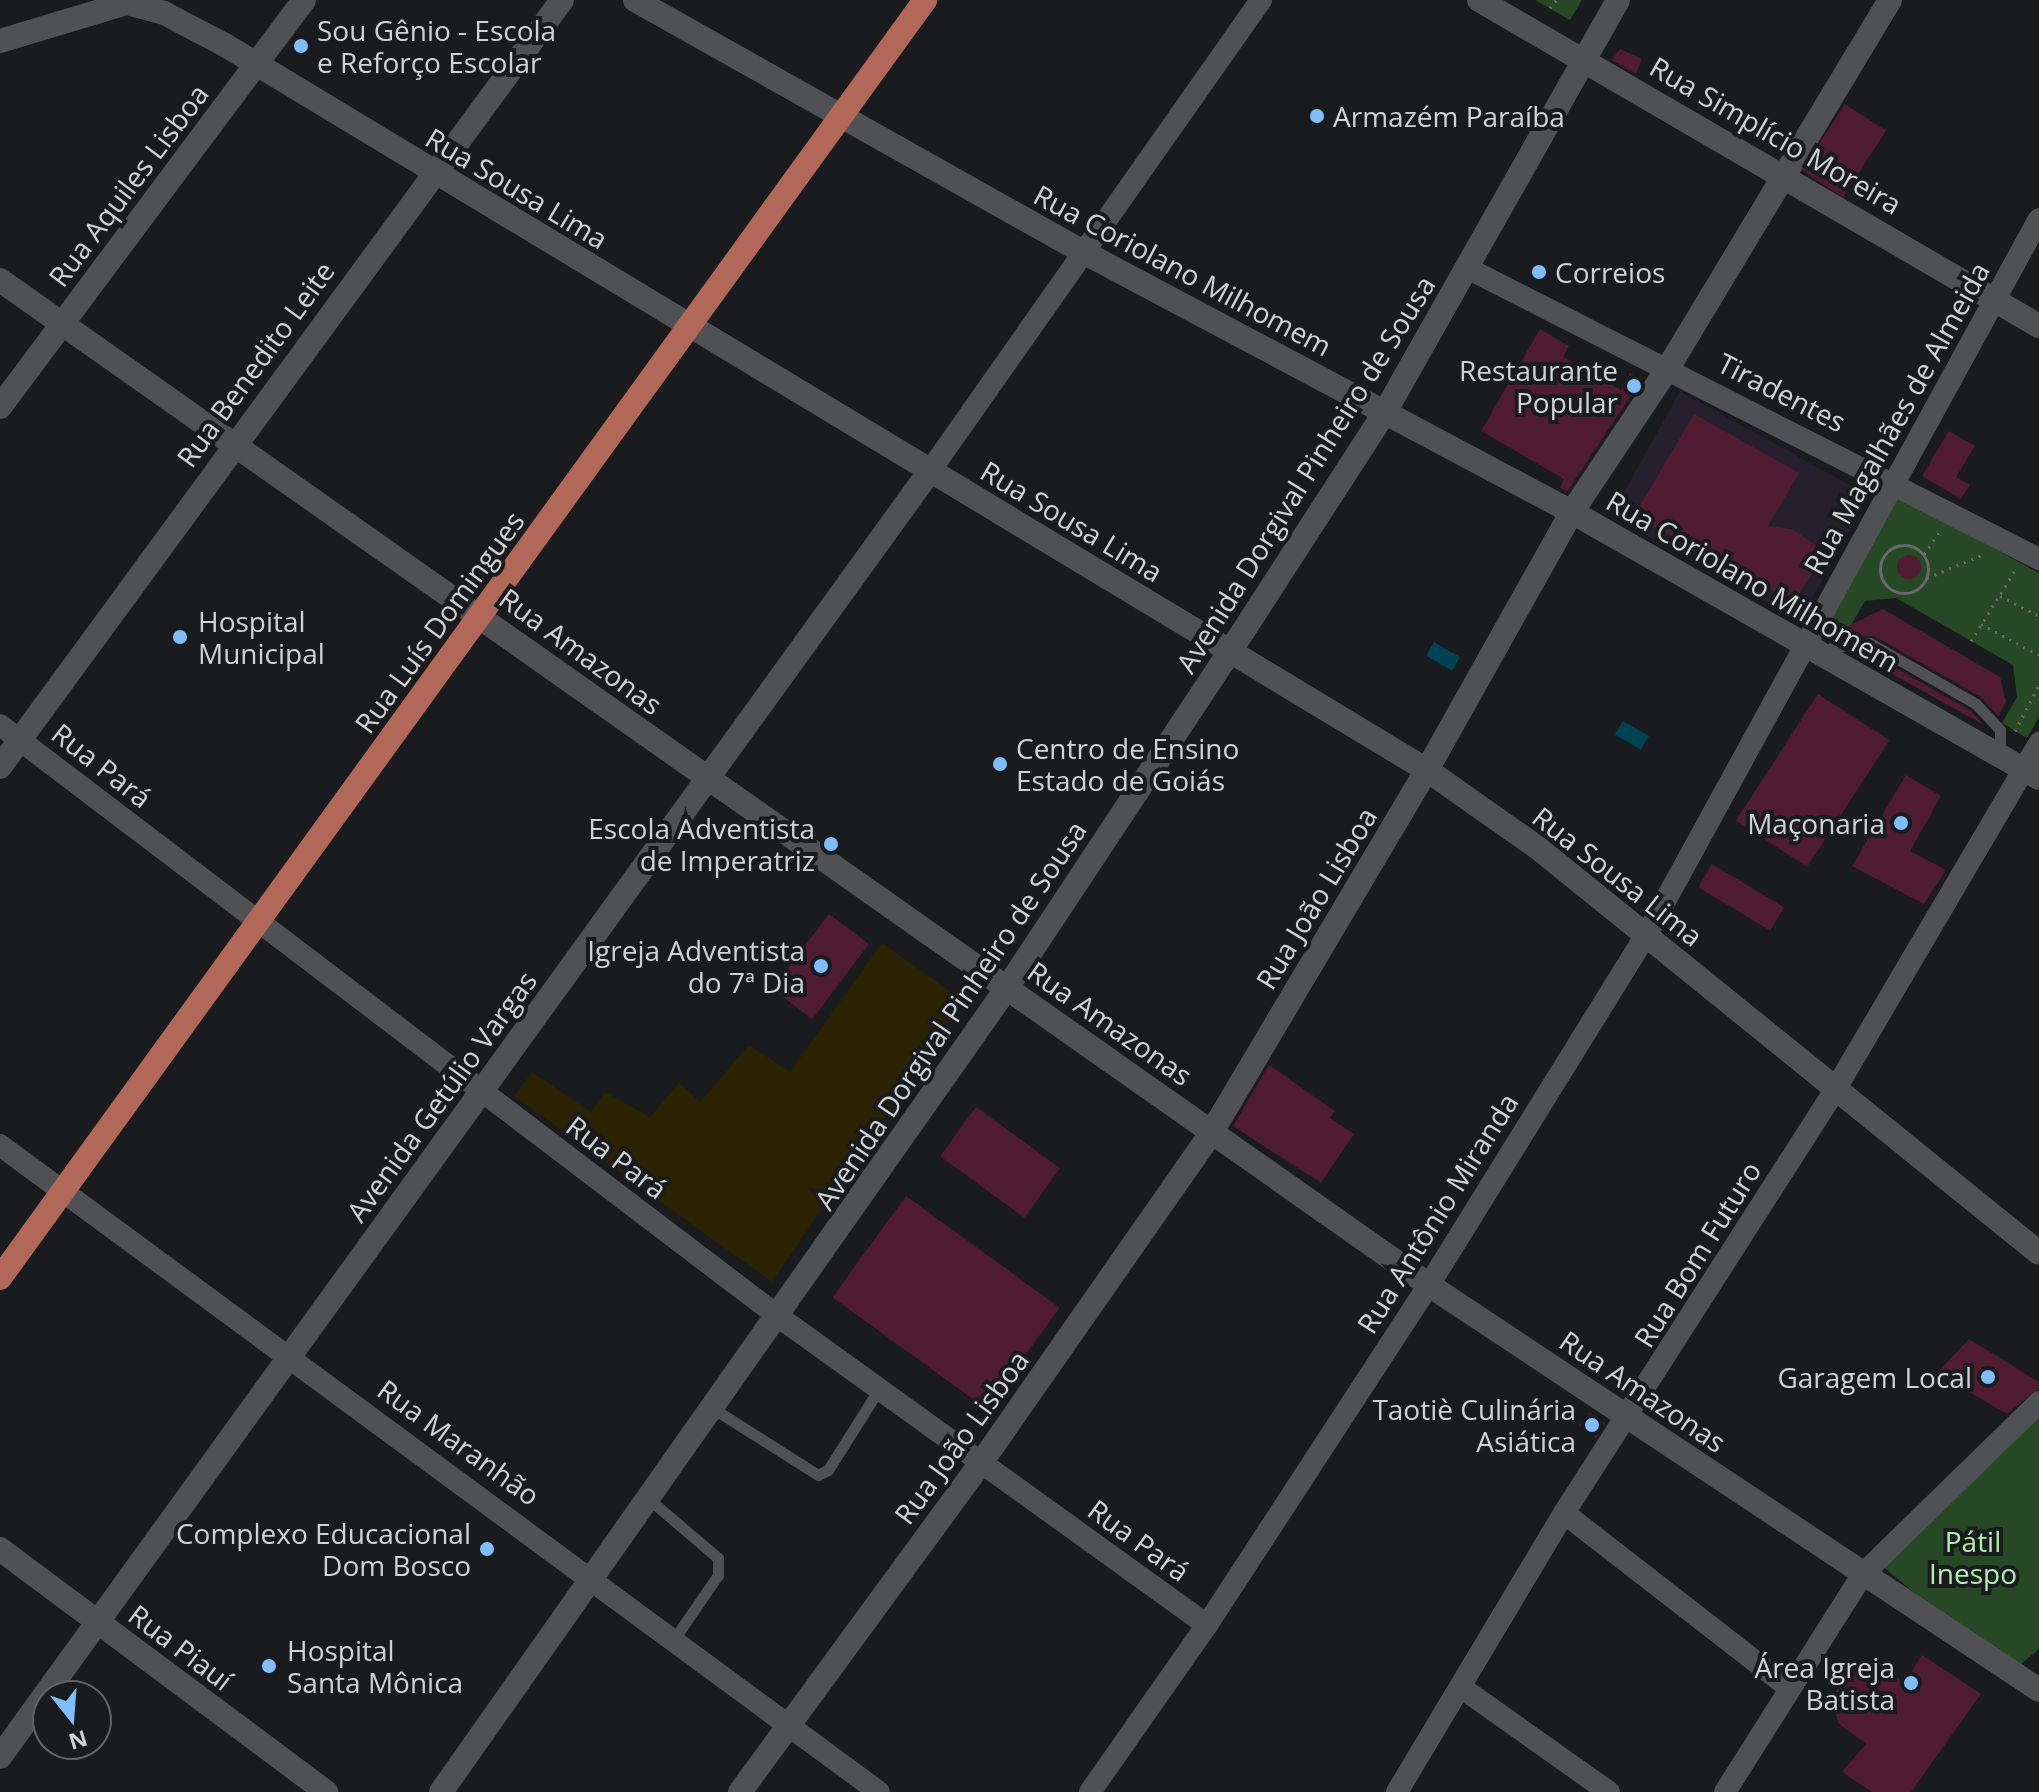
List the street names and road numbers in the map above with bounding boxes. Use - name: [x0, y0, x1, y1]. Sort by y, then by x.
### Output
- street label: Rua Simplício Moreira: [1644, 49, 1908, 221]
- street label: Rua Aquiles Lisboa: [41, 77, 215, 293]
- street label: Rua Sousa Lima: [420, 121, 614, 255]
- street label: Rua Coriolano Milhomem: [1029, 177, 1337, 363]
- street label: Rua Benedito Leite: [169, 255, 341, 473]
- street label: Rua Magalhães de Almeida: [1796, 256, 1996, 580]
- street label: Avenida Dorgival Pinheiro de Sousa: [1169, 269, 1441, 679]
- street label: Tiradentes: [1713, 346, 1851, 438]
- street label: Rua Sousa Lima: [975, 454, 1169, 588]
- street label: Rua Coriolano Milhomem: [1601, 483, 1905, 679]
- street label: Rua Luís Domingues: [347, 505, 531, 739]
- street label: Rua Amazonas: [493, 581, 669, 721]
- street label: Rua Pará: [46, 716, 158, 814]
- street label: Rua Sousa Lima: [1526, 799, 1710, 953]
- street label: Rua João Lisboa: [1249, 801, 1383, 995]
- street label: Avenida Dorgival Pinheiro de Sousa: [807, 814, 1093, 1216]
- street label: Rua Amazonas: [1022, 954, 1198, 1092]
- street label: Avenida Getúlio Vargas: [339, 964, 543, 1228]
- street label: Rua Antônio Miranda: [1350, 1087, 1524, 1339]
- street label: Rua Pará: [560, 1108, 674, 1206]
- street label: Rua Bom Futuro: [1626, 1155, 1768, 1353]
- street label: Rua Amazonas: [1554, 1323, 1732, 1459]
- street label: Rua João Lisboa: [887, 1344, 1035, 1530]
- street label: Rua Maranhão: [372, 1372, 546, 1512]
- street label: Rua Pará: [1082, 1492, 1196, 1588]
- street label: Rua Piauí: [123, 1597, 239, 1697]

